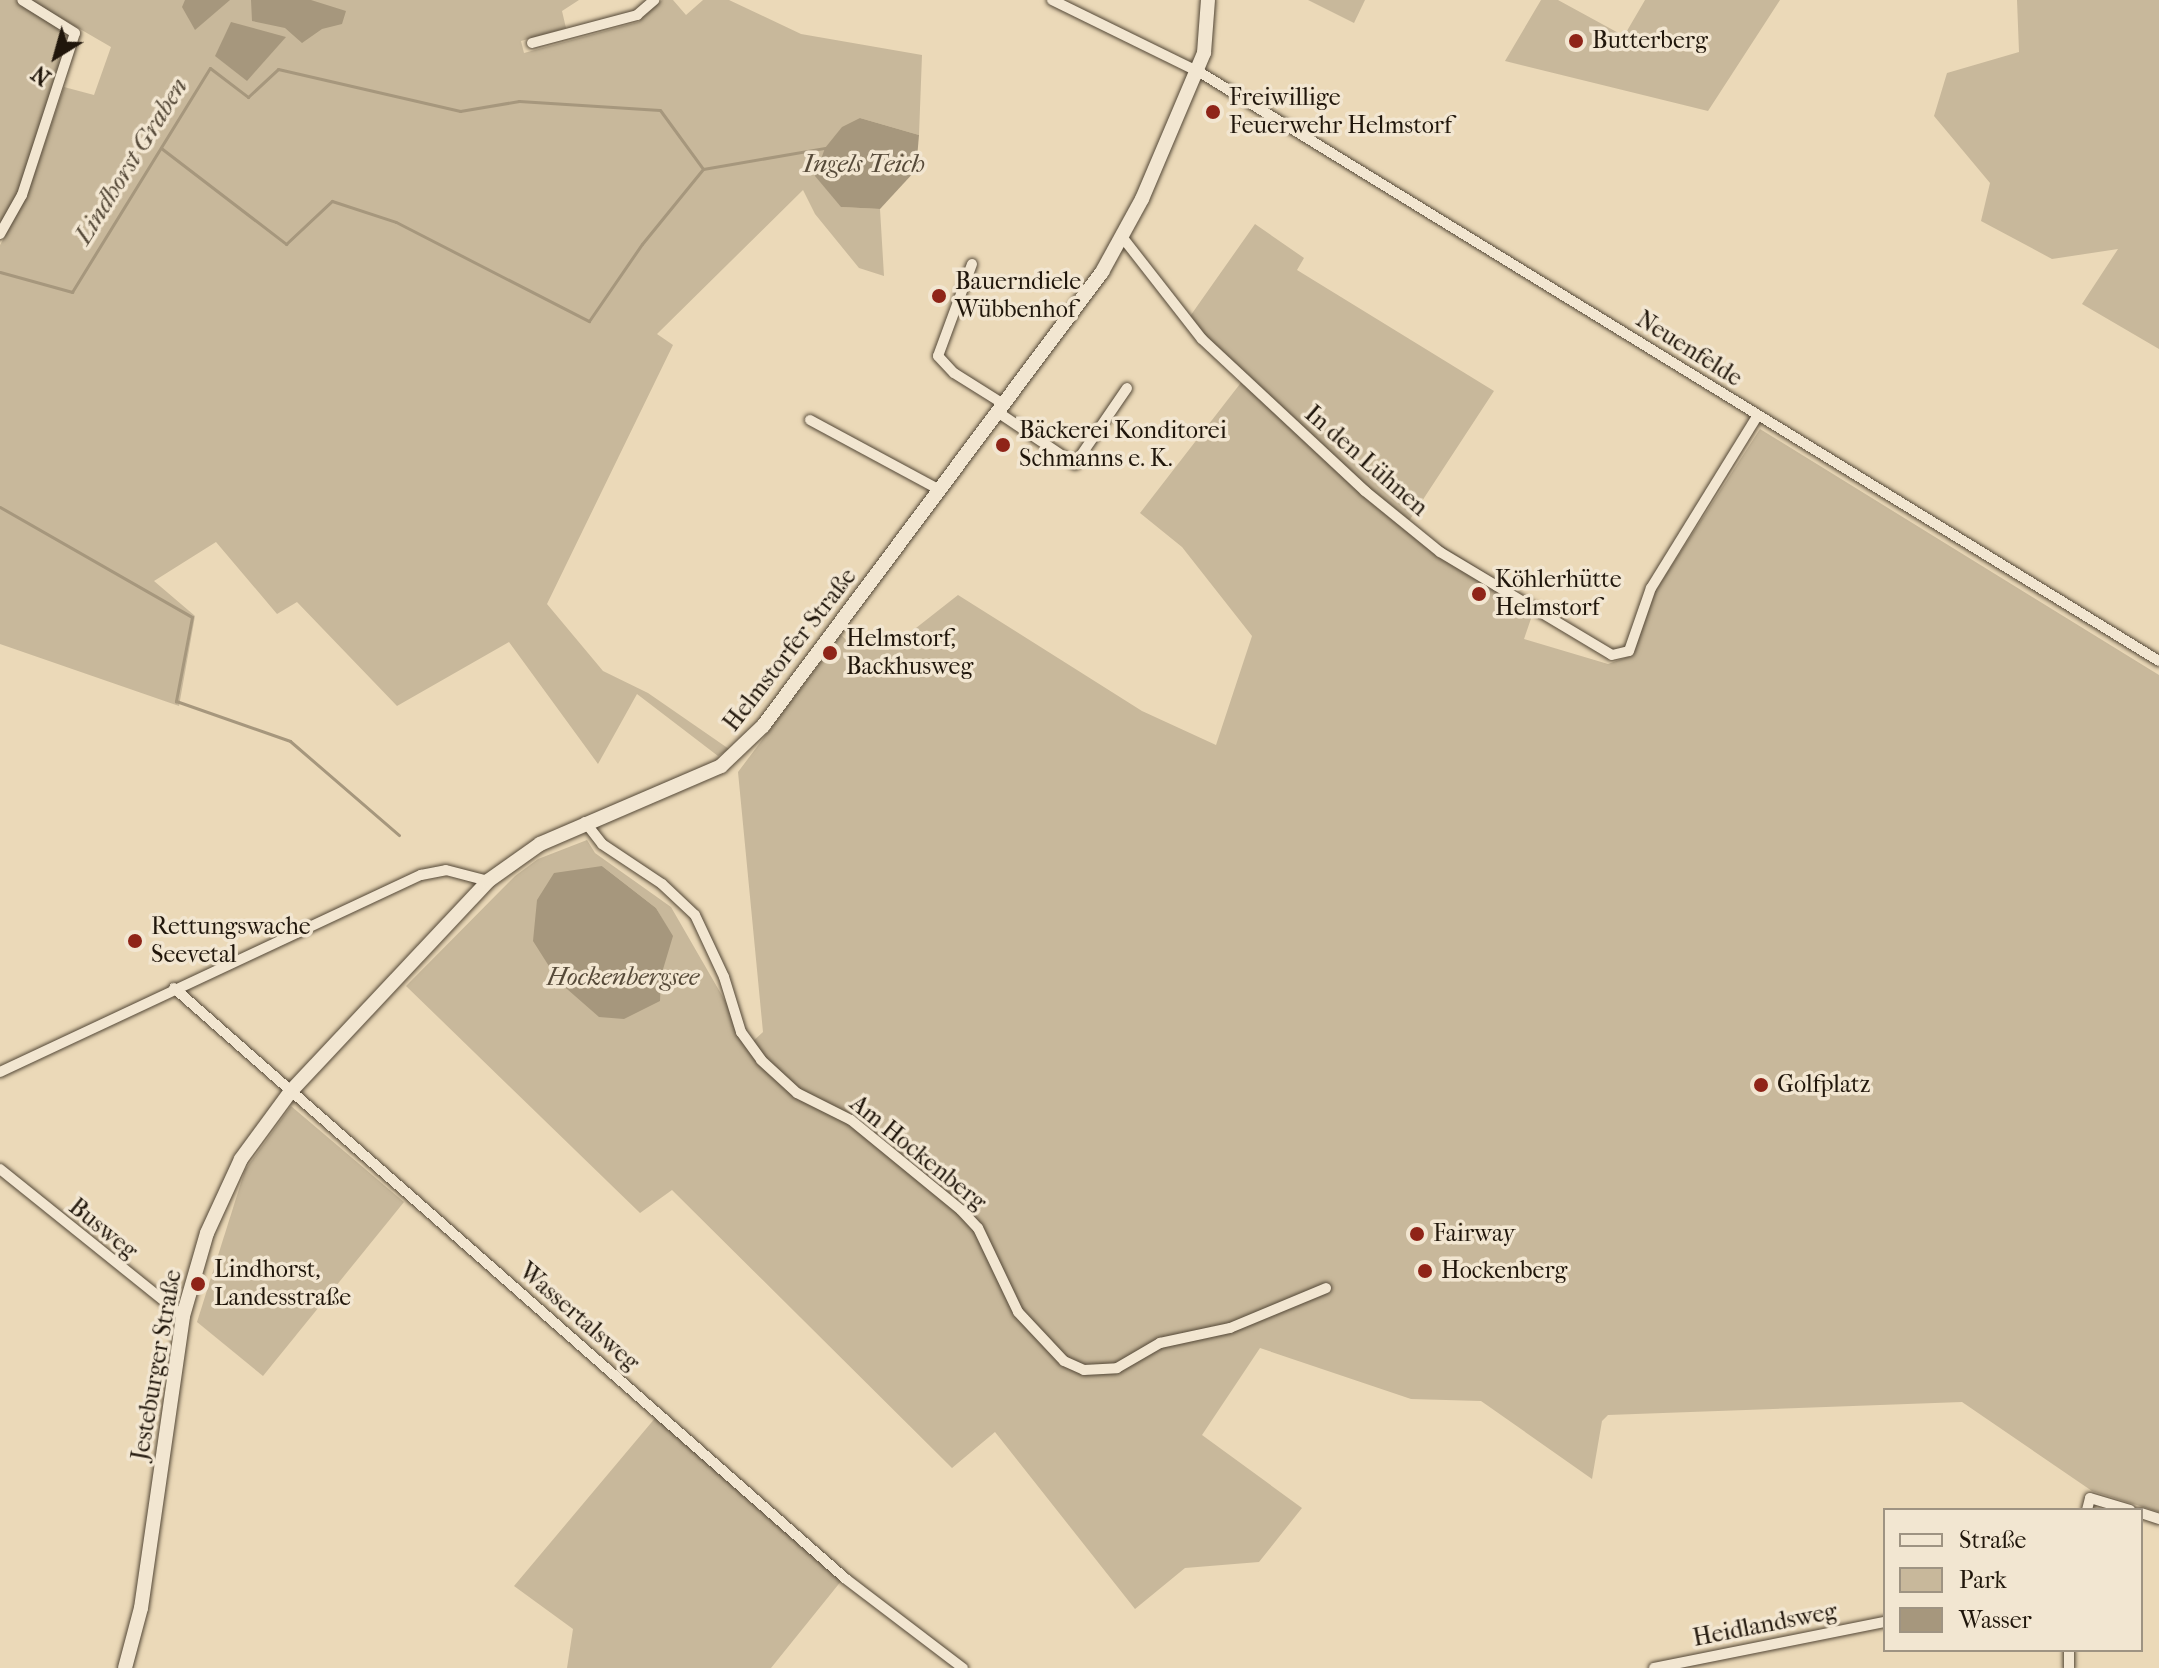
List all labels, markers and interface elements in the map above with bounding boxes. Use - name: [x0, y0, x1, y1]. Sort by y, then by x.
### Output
- north arrow: [16, 16, 96, 96]
- place label: Butterberg: [1592, 27, 1708, 55]
- marker: Butterberg: [1567, 32, 1585, 50]
- text: N: [27, 60, 56, 91]
- water label: Lindhorst Graben: [67, 72, 195, 250]
- place label: Freiwillige Feuerwehr Helmstorf: [1229, 84, 1452, 140]
- marker: Freiwillige Feuerwehr Helmstorf: [1204, 103, 1222, 121]
- water label: Ingels Teich: [803, 148, 925, 180]
- place label: Bauerndiele Wübbenhof: [955, 268, 1081, 324]
- marker: Bauerndiele Wübbenhof: [930, 287, 948, 305]
- street label: Neuenfelde: [1631, 305, 1747, 393]
- street label: In den Lühnen: [1299, 400, 1433, 522]
- place label: Bäckerei Konditorei Schmanns e. K.: [1019, 417, 1227, 473]
- marker: Bäckerei Konditorei Schmanns e. K.: [994, 436, 1012, 454]
- street label: Helmstorfer Straße: [717, 563, 863, 737]
- place label: Köhlerhütte Helmstorf: [1495, 566, 1622, 622]
- marker: Köhlerhütte Helmstorf: [1470, 585, 1488, 603]
- place label: Helmstorf, Backhusweg: [846, 625, 973, 681]
- marker: Helmstorf, Backhusweg: [821, 644, 839, 662]
- place label: Rettungswache Seevetal: [151, 913, 311, 969]
- marker: Rettungswache Seevetal: [126, 932, 144, 950]
- water label: Hockenbergsee: [547, 961, 699, 993]
- place label: Golfplatz: [1777, 1071, 1870, 1099]
- marker: Golfplatz: [1752, 1076, 1770, 1094]
- street label: Am Hockenberg: [844, 1089, 992, 1217]
- street label: Busweg: [63, 1193, 143, 1265]
- place label: Fairway: [1433, 1220, 1515, 1248]
- marker: Fairway: [1408, 1225, 1426, 1243]
- place label: Lindhorst, Landesstraße: [214, 1256, 351, 1312]
- street label: Wassertalsweg: [513, 1257, 645, 1377]
- place label: Hockenberg: [1441, 1257, 1567, 1285]
- marker: Hockenberg: [1416, 1262, 1434, 1280]
- street label: Jesteburger Straße: [126, 1267, 188, 1463]
- marker: Lindhorst, Landesstraße: [189, 1275, 207, 1293]
- legend: [1883, 1508, 2143, 1652]
- text: Straße: [1959, 1526, 2026, 1554]
- text: Park: [1959, 1566, 2007, 1594]
- street label: Heidlandsweg: [1691, 1597, 1839, 1653]
- text: Wasser: [1959, 1606, 2032, 1634]

